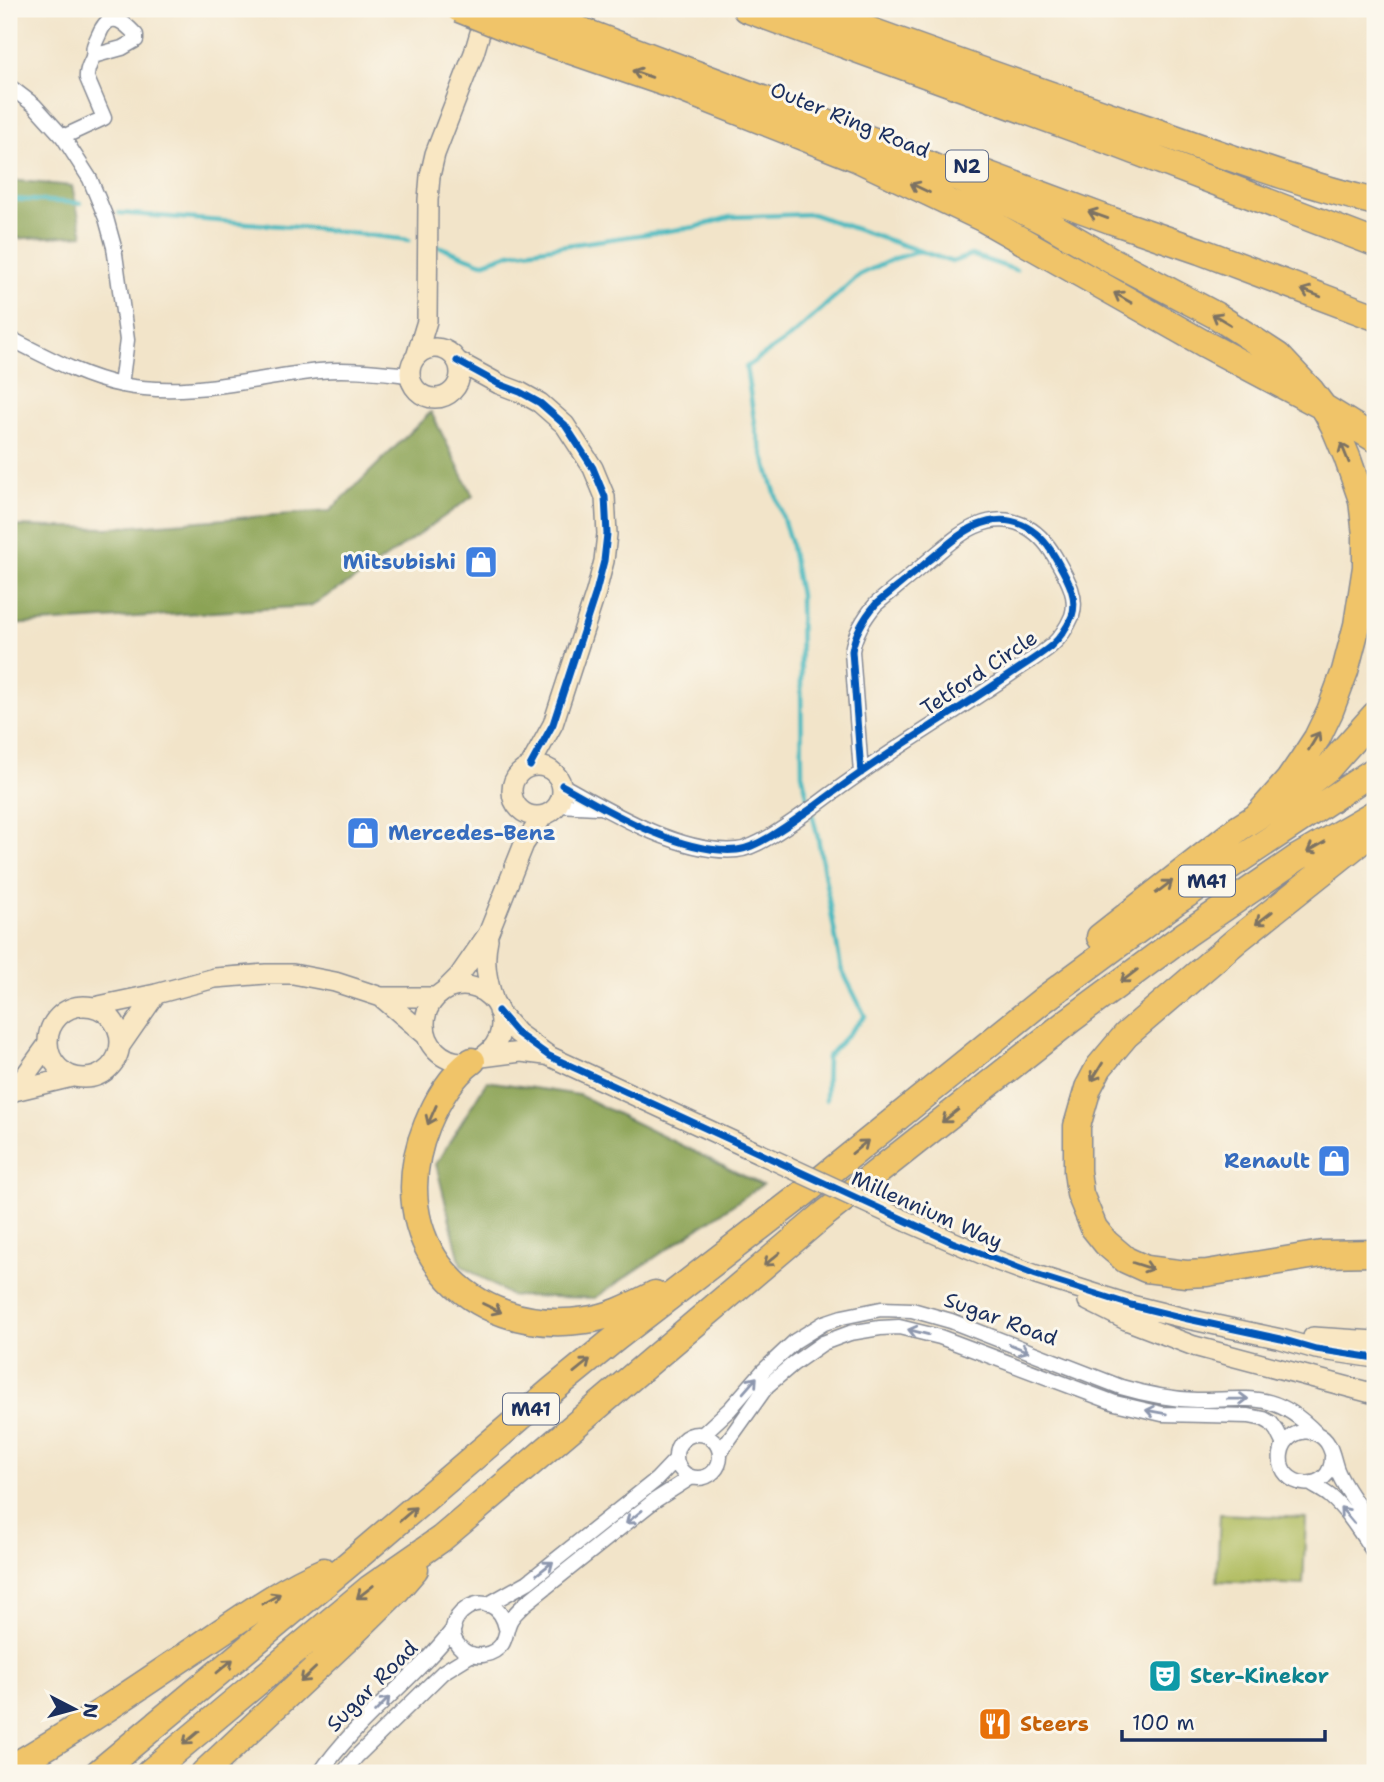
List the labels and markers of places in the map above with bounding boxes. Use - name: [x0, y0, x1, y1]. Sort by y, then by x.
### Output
- shop icon: Mitsubishi: [462, 543, 500, 581]
- place label: Mitsubishi: [343, 548, 456, 576]
- shop icon: Mercedes-Benz: [344, 814, 382, 852]
- place label: Mercedes-Benz: [388, 819, 556, 847]
- shop icon: Renault: [1315, 1142, 1353, 1180]
- place label: Renault: [1224, 1147, 1310, 1175]
- theatre icon: Ster-Kinekor: [1146, 1657, 1184, 1695]
- place label: Ster-Kinekor: [1190, 1662, 1329, 1690]
- restaurant icon: Steers: [976, 1705, 1014, 1743]
- place label: Steers: [1020, 1710, 1089, 1738]

